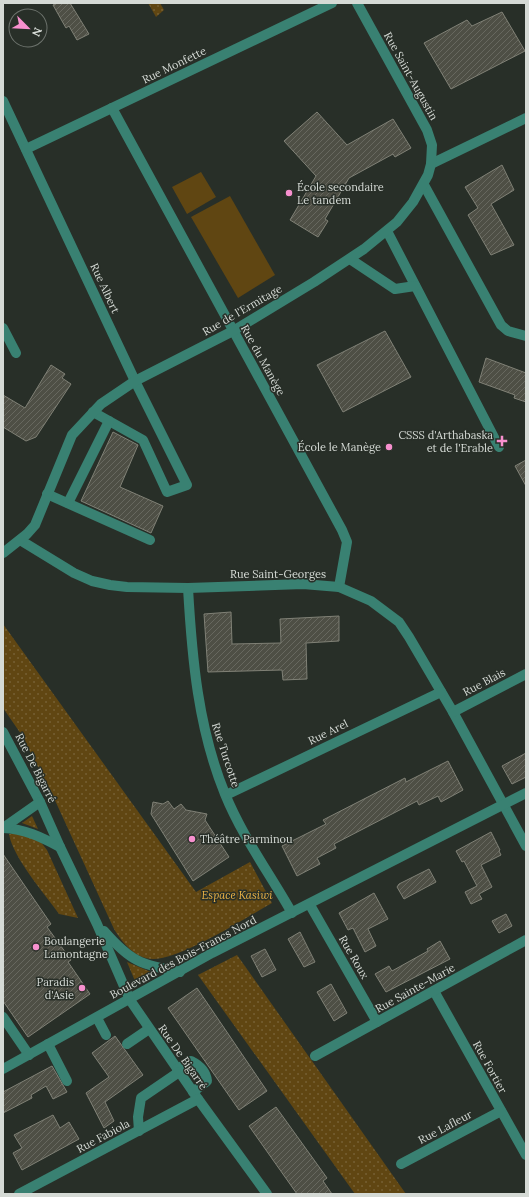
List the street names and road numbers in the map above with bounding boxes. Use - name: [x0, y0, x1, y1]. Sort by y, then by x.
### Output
- street label: Rue Saint-Augustin: [381, 30, 441, 123]
- street label: Rue Monfette: [140, 43, 208, 87]
- street label: Rue Albert: [87, 261, 123, 316]
- street label: Rue de l'Ermitage: [200, 282, 284, 338]
- street label: Rue du Manège: [238, 322, 288, 398]
- street label: Rue Saint-Georges: [230, 567, 326, 581]
- street label: Rue Blais: [460, 665, 508, 699]
- street label: Rue Arel: [306, 716, 350, 748]
- street label: Rue Turcotte: [209, 721, 243, 789]
- street label: Rue De Bigarré: [12, 731, 60, 805]
- street label: Boulevard des Bois-Francs Nord: [107, 912, 259, 1002]
- street label: Rue Roux: [336, 933, 372, 981]
- street label: Rue Sainte-Marie: [373, 960, 457, 1016]
- street label: Rue De Bigarré: [155, 1022, 211, 1092]
- street label: Rue Fortier: [470, 1038, 510, 1096]
- street label: Rue Lafleur: [416, 1107, 474, 1147]
- street label: Rue Fabiola: [74, 1116, 132, 1156]

